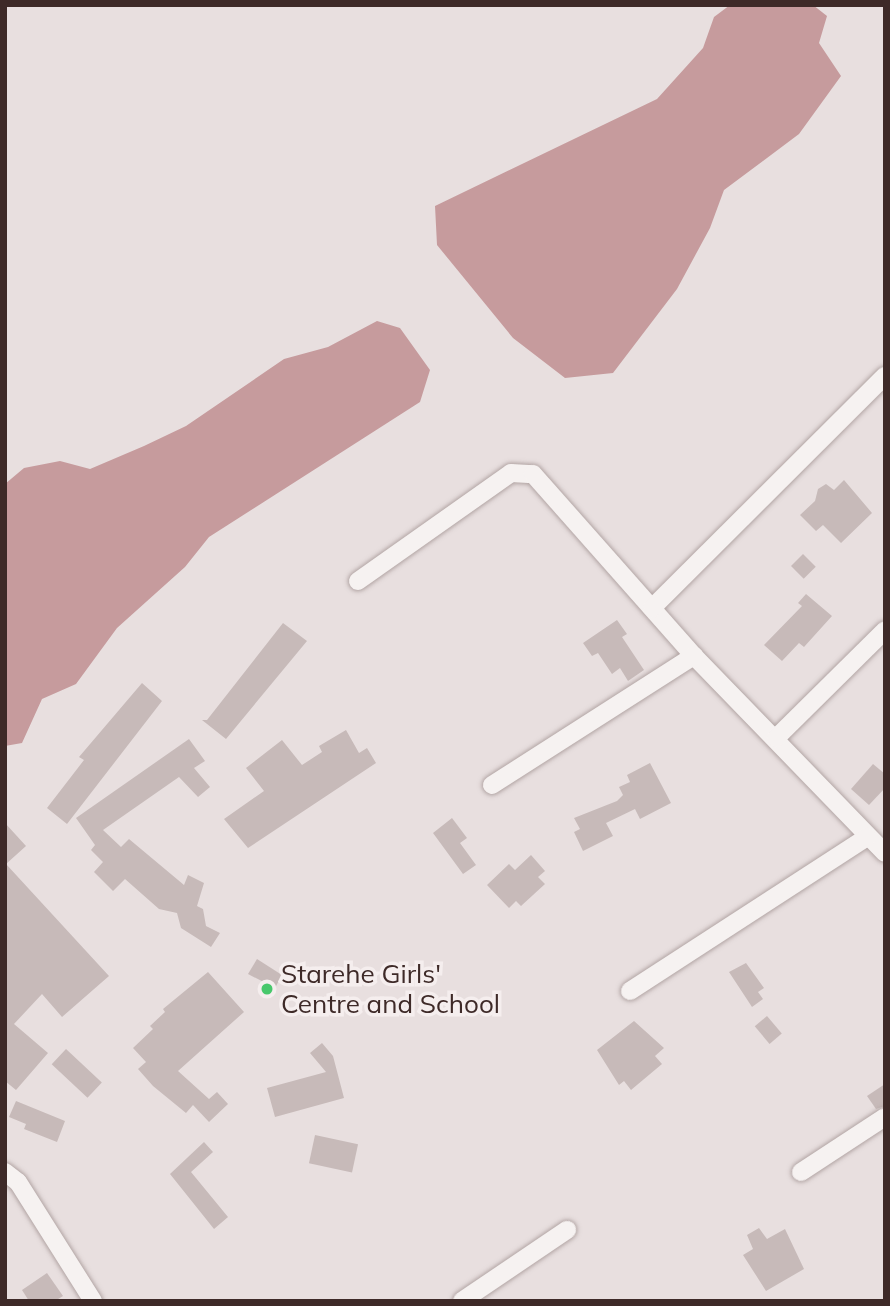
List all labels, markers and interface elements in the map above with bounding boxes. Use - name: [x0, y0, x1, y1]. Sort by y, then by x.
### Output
- place label: Starehe Girls' Centre and School: [281, 958, 500, 1020]
- marker: Starehe Girls' Centre and School: [259, 981, 275, 997]

